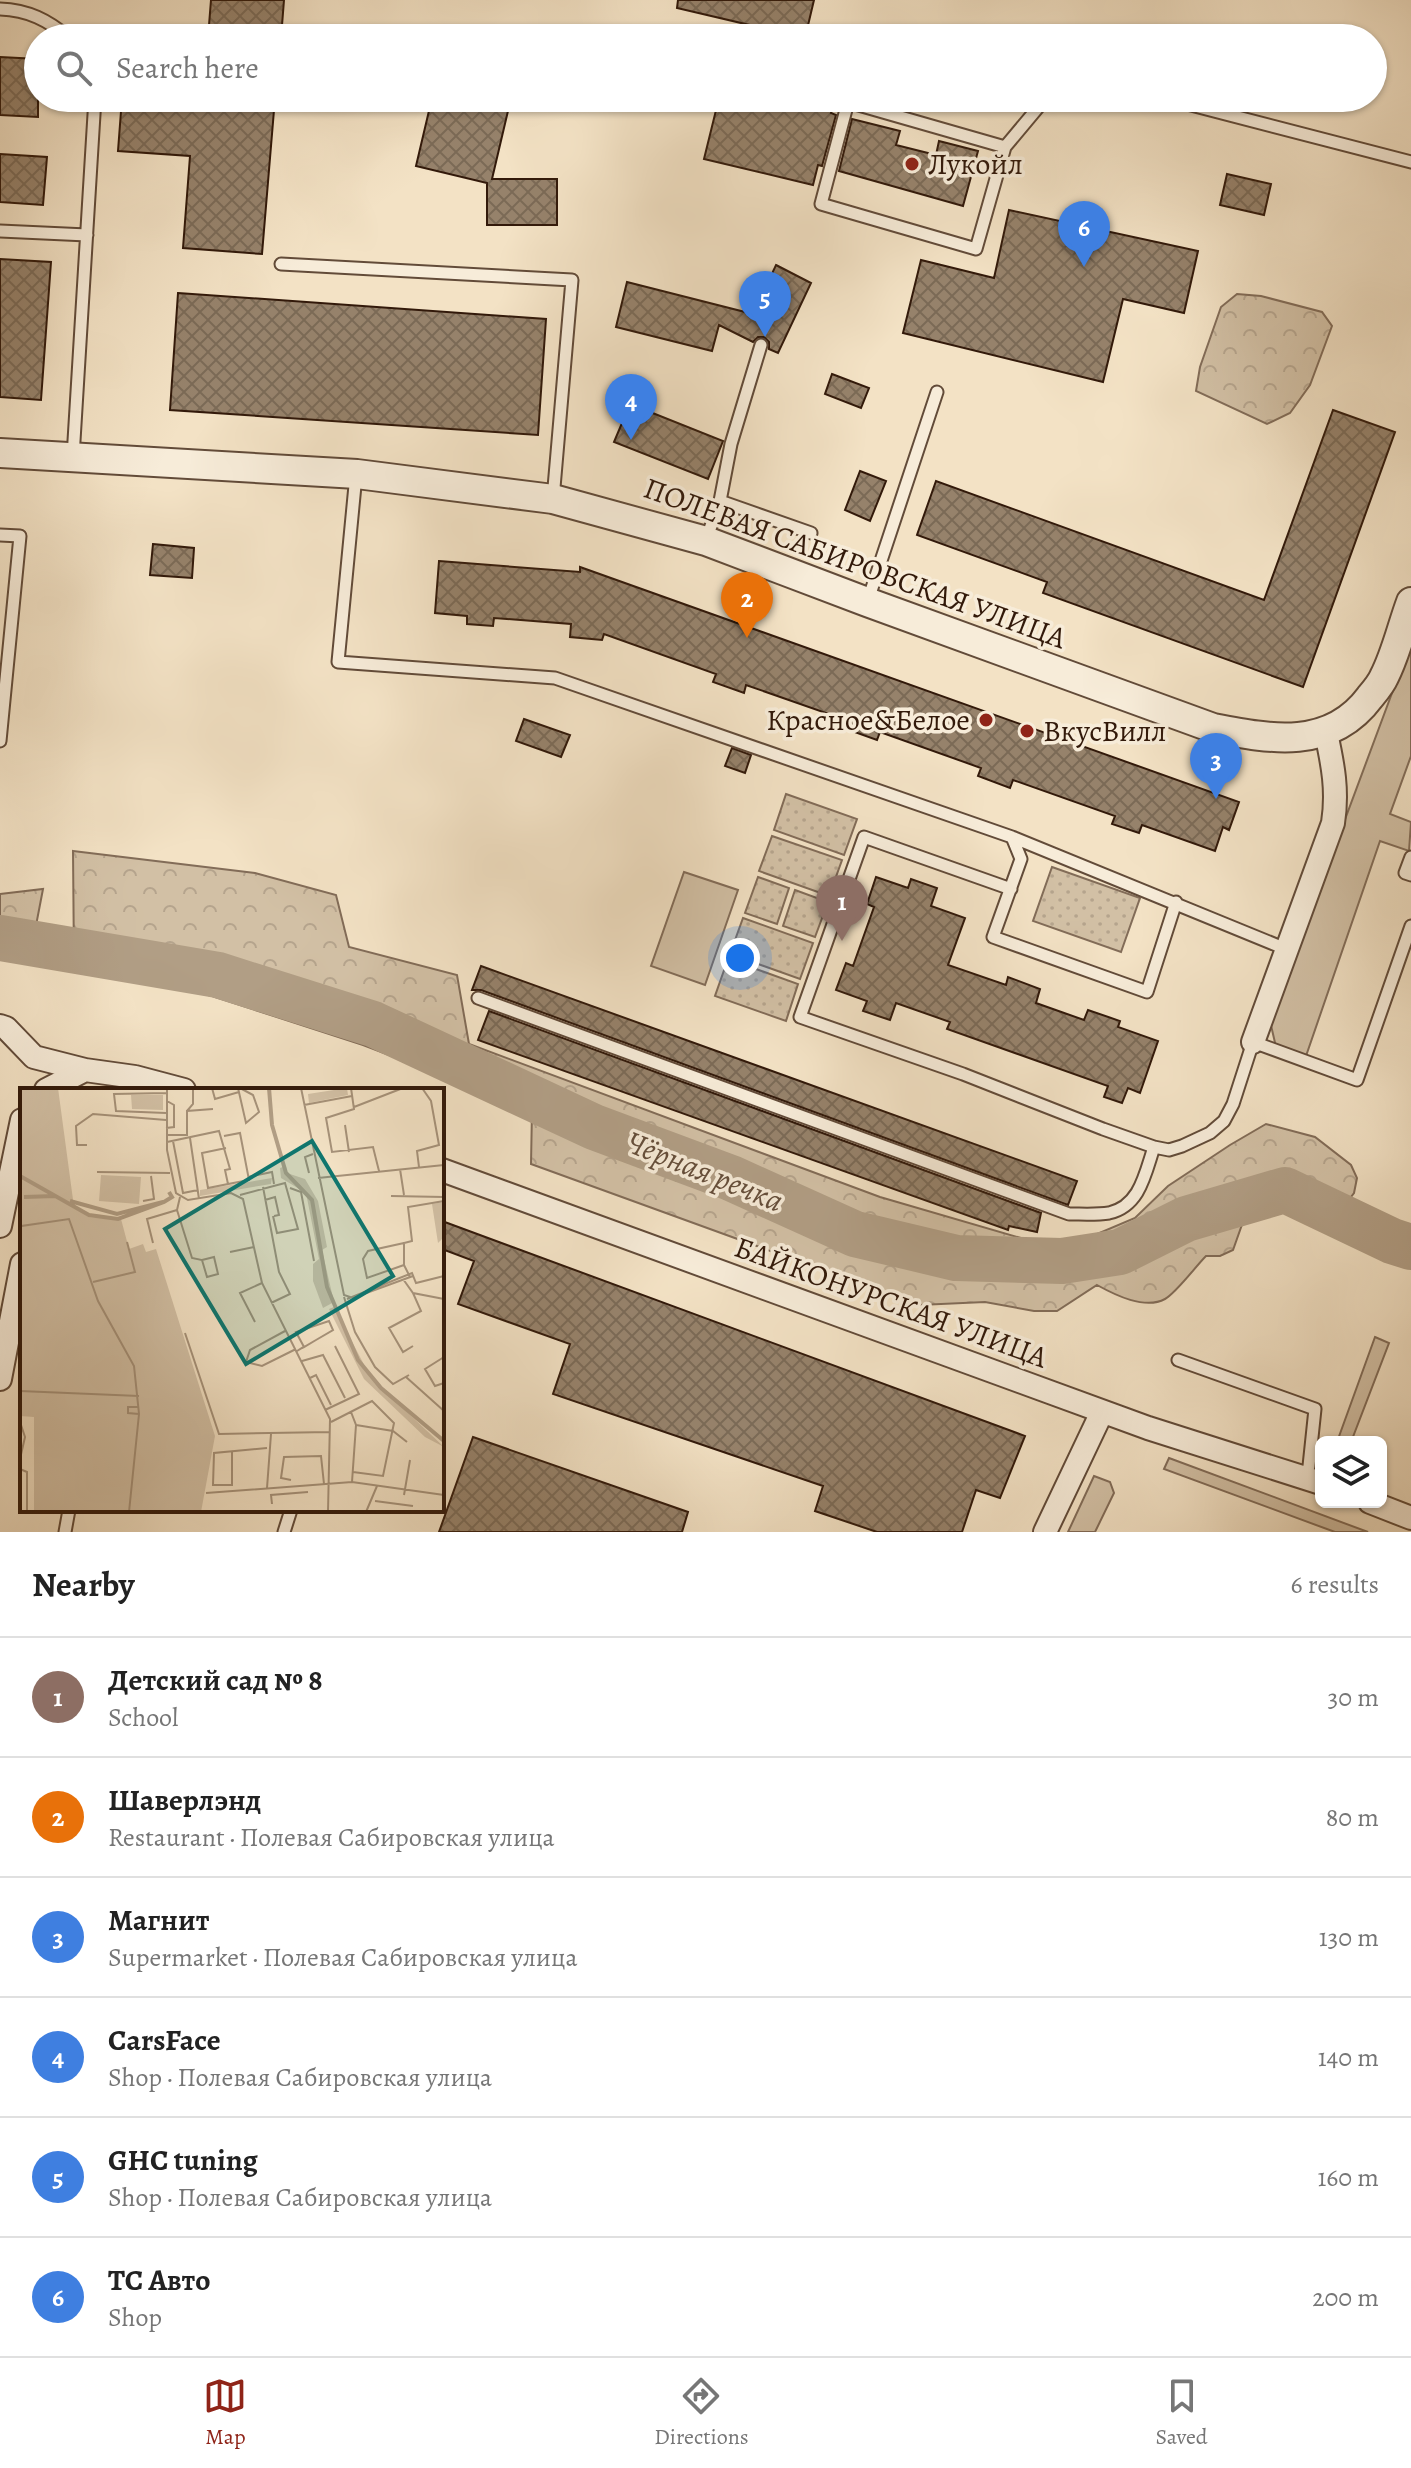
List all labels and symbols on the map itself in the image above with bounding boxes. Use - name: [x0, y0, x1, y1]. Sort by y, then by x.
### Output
- place label: Лукойл: [928, 144, 1023, 184]
- marker: Лукойл: [903, 155, 921, 173]
- pin: 6: [1058, 201, 1110, 267]
- pin: 5: [739, 271, 791, 337]
- pin: 4: [605, 374, 657, 440]
- street label: ПОЛЕВАЯ САБИРОВСКАЯ УЛИЦА: [638, 468, 1072, 658]
- pin: 2: [721, 572, 773, 638]
- place label: Красное&Белое: [766, 700, 970, 740]
- marker: Красное&Белое: [977, 711, 995, 729]
- place label: ВкусВилл: [1043, 711, 1166, 751]
- marker: ВкусВилл: [1018, 722, 1036, 740]
- pin: 3: [1190, 733, 1242, 799]
- pin: 1: [816, 875, 868, 941]
- your location: [720, 938, 760, 978]
- inset map: [20, 1088, 444, 1512]
- water label: Чёрная речка: [620, 1120, 790, 1222]
- street label: БАЙКОНУРСКАЯ УЛИЦА: [729, 1227, 1053, 1377]

